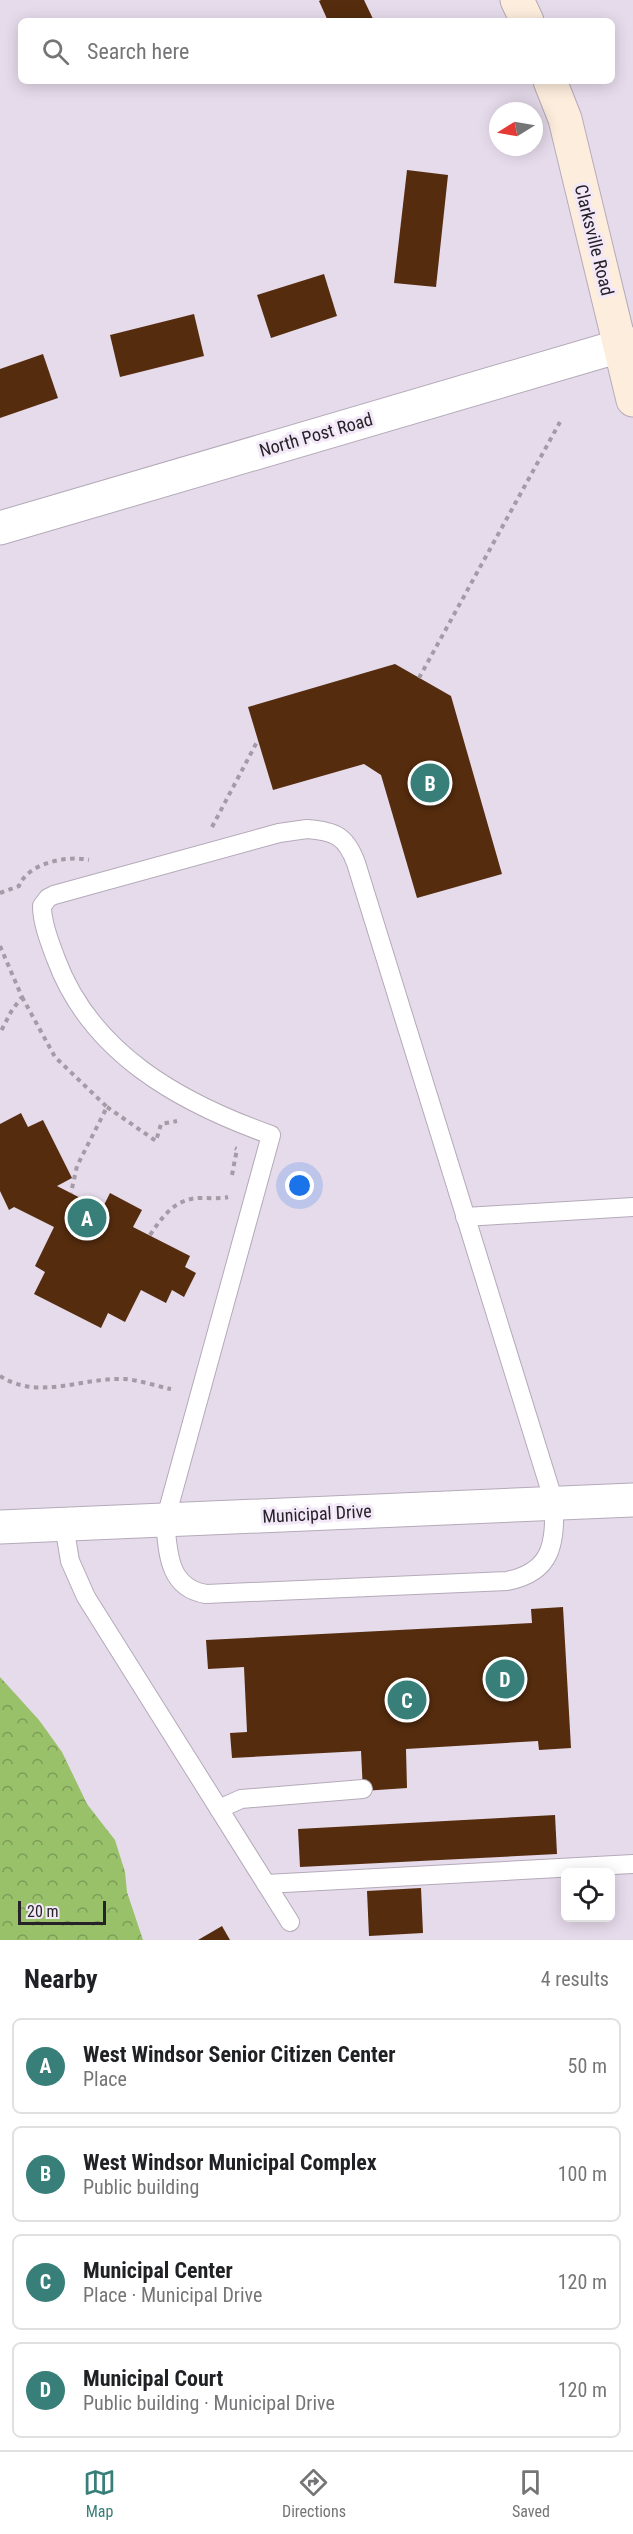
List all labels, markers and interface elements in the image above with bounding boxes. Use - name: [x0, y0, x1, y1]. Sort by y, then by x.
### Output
- search box: [18, 18, 615, 84]
- icon: search: [39, 35, 72, 68]
- text: Search here: [87, 39, 189, 64]
- north arrow: [489, 102, 543, 156]
- street label: Clarksville Road: [571, 182, 618, 298]
- street label: North Post Road: [257, 408, 375, 461]
- pin: B: [410, 760, 450, 806]
- your location: [285, 1171, 314, 1200]
- pin: A: [68, 1196, 106, 1240]
- street label: Municipal Drive: [262, 1500, 372, 1527]
- pin: D: [486, 1656, 524, 1702]
- pin: C: [388, 1678, 426, 1722]
- map controls: [561, 1868, 615, 1922]
- button: locate: [561, 1868, 615, 1922]
- scale bar: [18, 1898, 106, 1926]
- text: 20 m: [27, 1902, 59, 1921]
- text: Nearby: [24, 1964, 98, 1994]
- text: 4 results: [541, 1967, 609, 1991]
- text: West Windsor Senior Citizen Center: [83, 2042, 396, 2067]
- text: A: [40, 2054, 51, 2078]
- text: 50 m: [568, 2054, 607, 2078]
- text: Place: [83, 2067, 127, 2091]
- text: West Windsor Municipal Complex: [83, 2150, 377, 2175]
- text: B: [40, 2162, 51, 2186]
- text: 100 m: [558, 2162, 607, 2186]
- text: Public building: [83, 2175, 199, 2199]
- text: Municipal Center: [83, 2258, 233, 2283]
- text: C: [40, 2270, 51, 2294]
- text: 120 m: [558, 2270, 607, 2294]
- text: Place · Municipal Drive: [83, 2283, 262, 2307]
- text: Municipal Court: [83, 2366, 223, 2391]
- text: D: [40, 2378, 51, 2402]
- text: 120 m: [558, 2378, 607, 2402]
- text: Public building · Municipal Drive: [83, 2391, 335, 2415]
- tab: Map: [83, 2466, 116, 2521]
- tab: Directions: [282, 2466, 346, 2521]
- tab: Saved: [512, 2466, 550, 2521]

